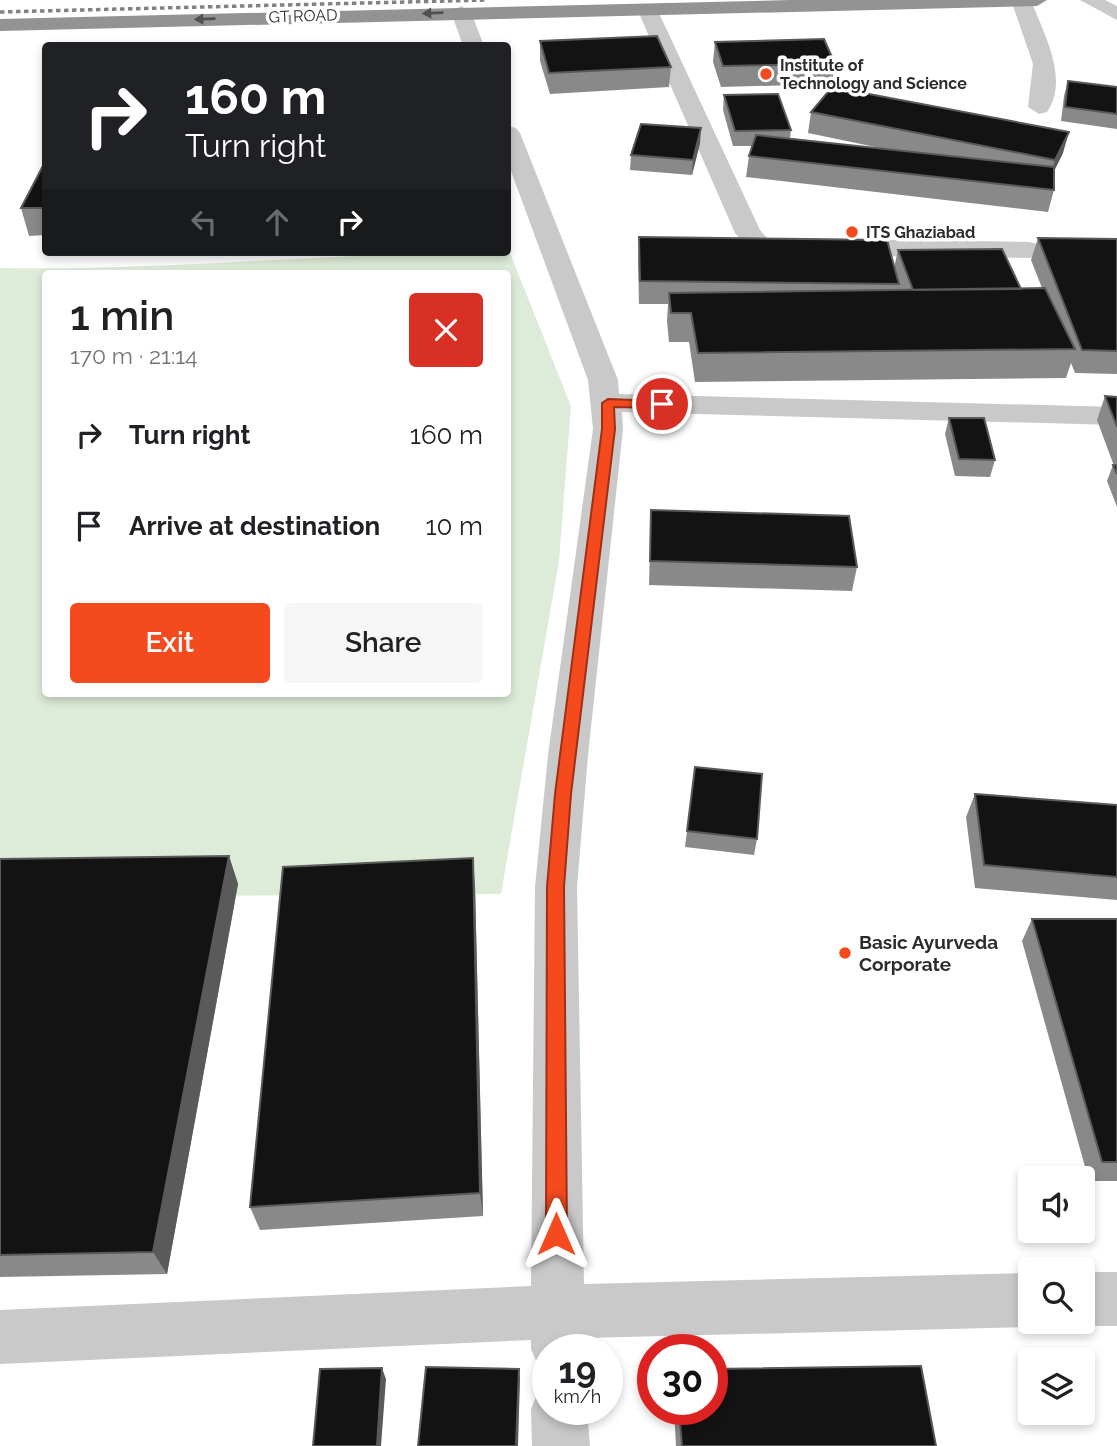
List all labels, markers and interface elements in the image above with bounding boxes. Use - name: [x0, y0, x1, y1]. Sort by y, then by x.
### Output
- street label: GT ROAD: [268, 5, 338, 27]
- one-way arrow: [422, 7, 444, 19]
- one-way arrow: [194, 13, 216, 25]
- place label: Institute of Technology and Science: [780, 56, 967, 93]
- marker: Institute of Technology and Science: [758, 66, 774, 82]
- text: 160 m: [185, 68, 326, 125]
- icon: right: [70, 70, 161, 161]
- text: Turn right: [185, 127, 326, 164]
- icon: left: [185, 203, 223, 241]
- icon: ahead: [258, 203, 296, 241]
- icon: right: [331, 203, 369, 241]
- place label: ITS Ghaziabad: [866, 223, 975, 242]
- marker: ITS Ghaziabad: [844, 224, 860, 240]
- text: 1 min: [70, 291, 174, 340]
- button: close: [409, 293, 483, 367]
- text: 170 m · 21:14: [70, 342, 198, 369]
- pin: [632, 374, 692, 434]
- icon: arrive: [643, 385, 681, 423]
- icon: right: [70, 416, 108, 454]
- text: Turn right: [129, 420, 250, 450]
- text: 160 m: [410, 420, 483, 450]
- icon: arrive: [70, 507, 108, 545]
- text: Arrive at destination: [129, 511, 380, 541]
- text: 10 m: [425, 511, 483, 541]
- button: Exit: [70, 603, 270, 683]
- button: Share: [284, 603, 483, 683]
- place label: Basic Ayurveda Corporate: [859, 931, 998, 975]
- marker: Basic Ayurveda Corporate: [837, 945, 853, 961]
- map controls: [1018, 1166, 1095, 1425]
- button: sound: [1018, 1166, 1095, 1243]
- position arrow: [519, 1197, 593, 1271]
- button: search: [1018, 1257, 1095, 1334]
- speed limit sign: 30: [637, 1334, 728, 1425]
- button: layers: [1018, 1348, 1095, 1425]
- text: 19: [559, 1350, 596, 1391]
- text: km/h: [554, 1386, 601, 1407]

